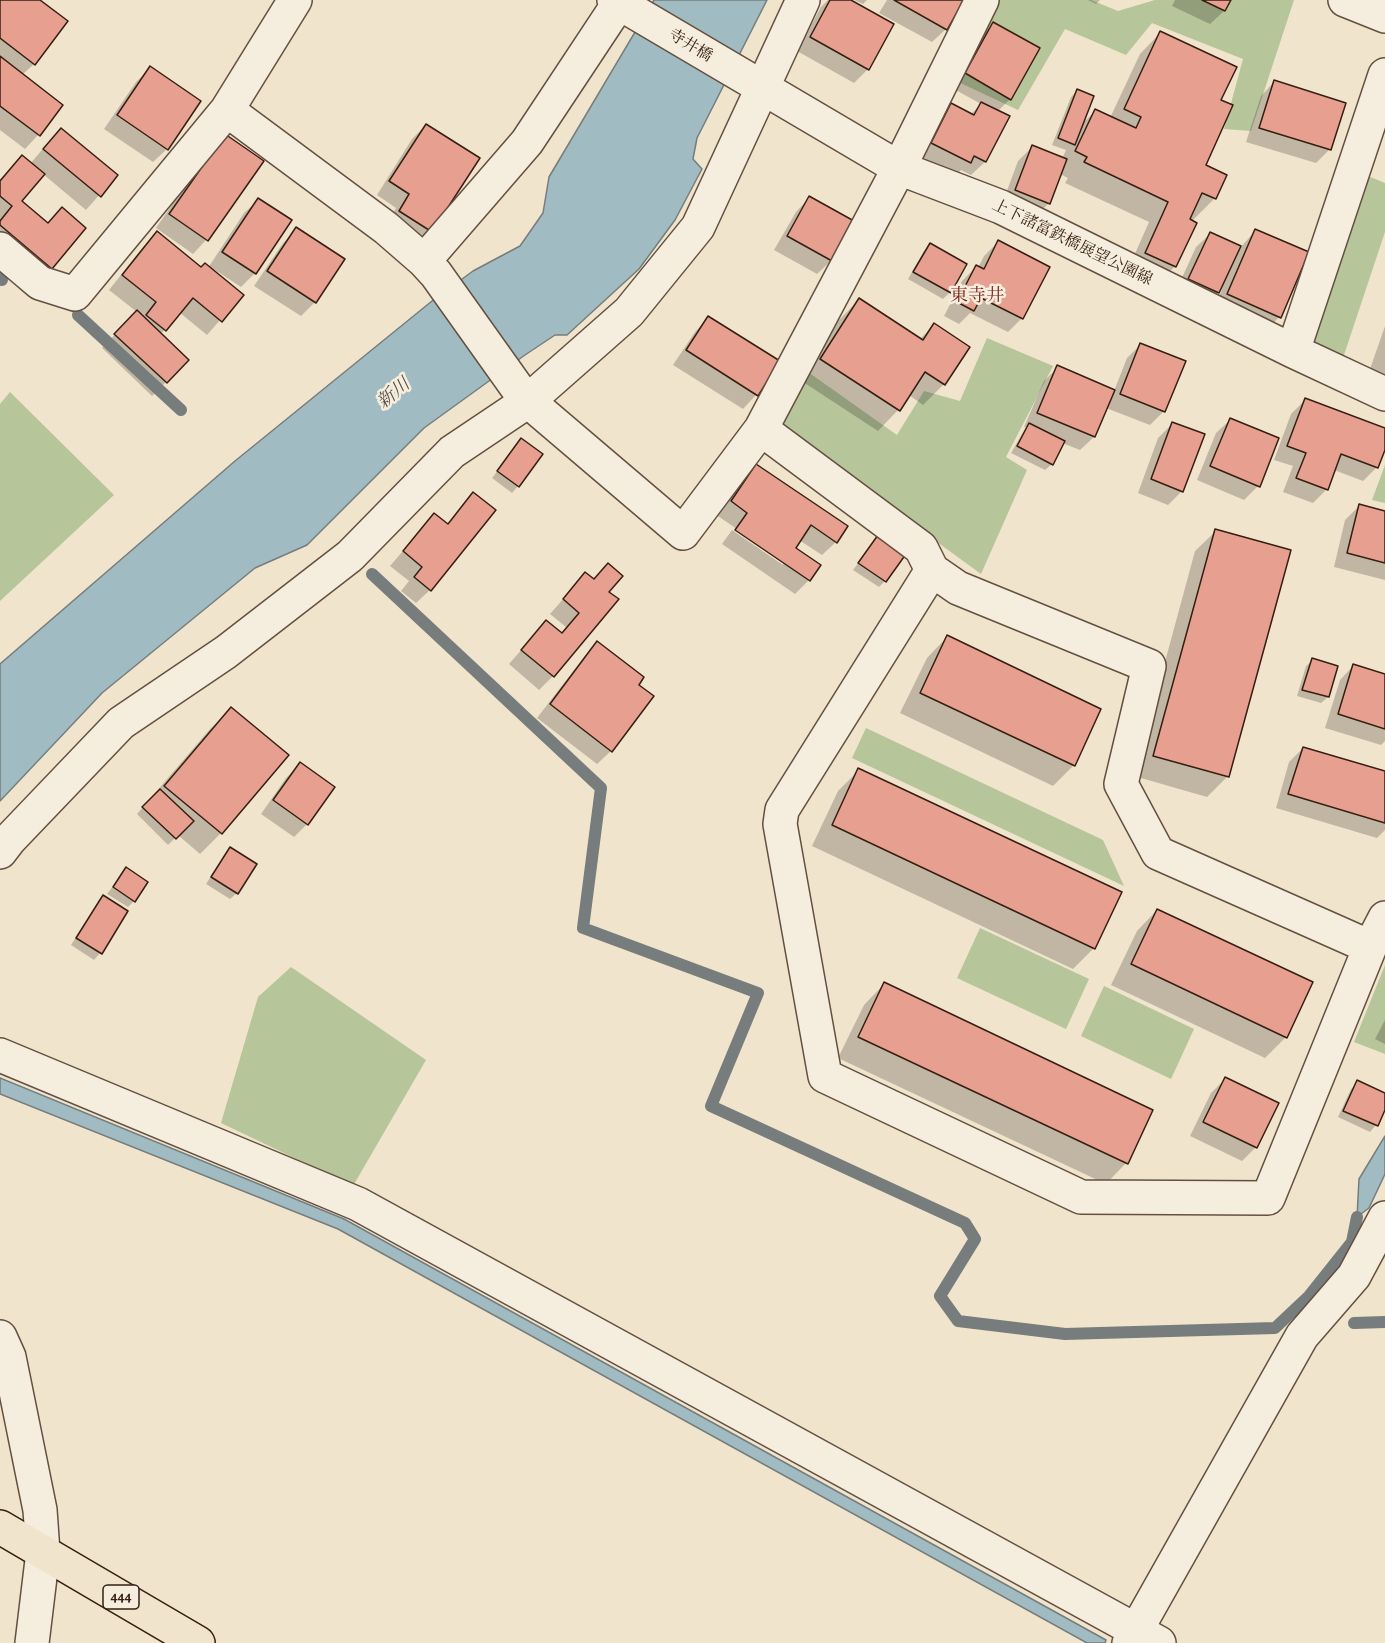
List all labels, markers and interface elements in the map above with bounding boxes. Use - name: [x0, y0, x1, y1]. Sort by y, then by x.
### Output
- street label: 寺井橋: [664, 25, 716, 67]
- street label: 上下諸富鉄橋展望公園線: [989, 196, 1155, 290]
- district label: 東寺井: [950, 286, 1004, 308]
- water label: 新川: [373, 374, 415, 414]
- road number: 444: [103, 1585, 139, 1609]

